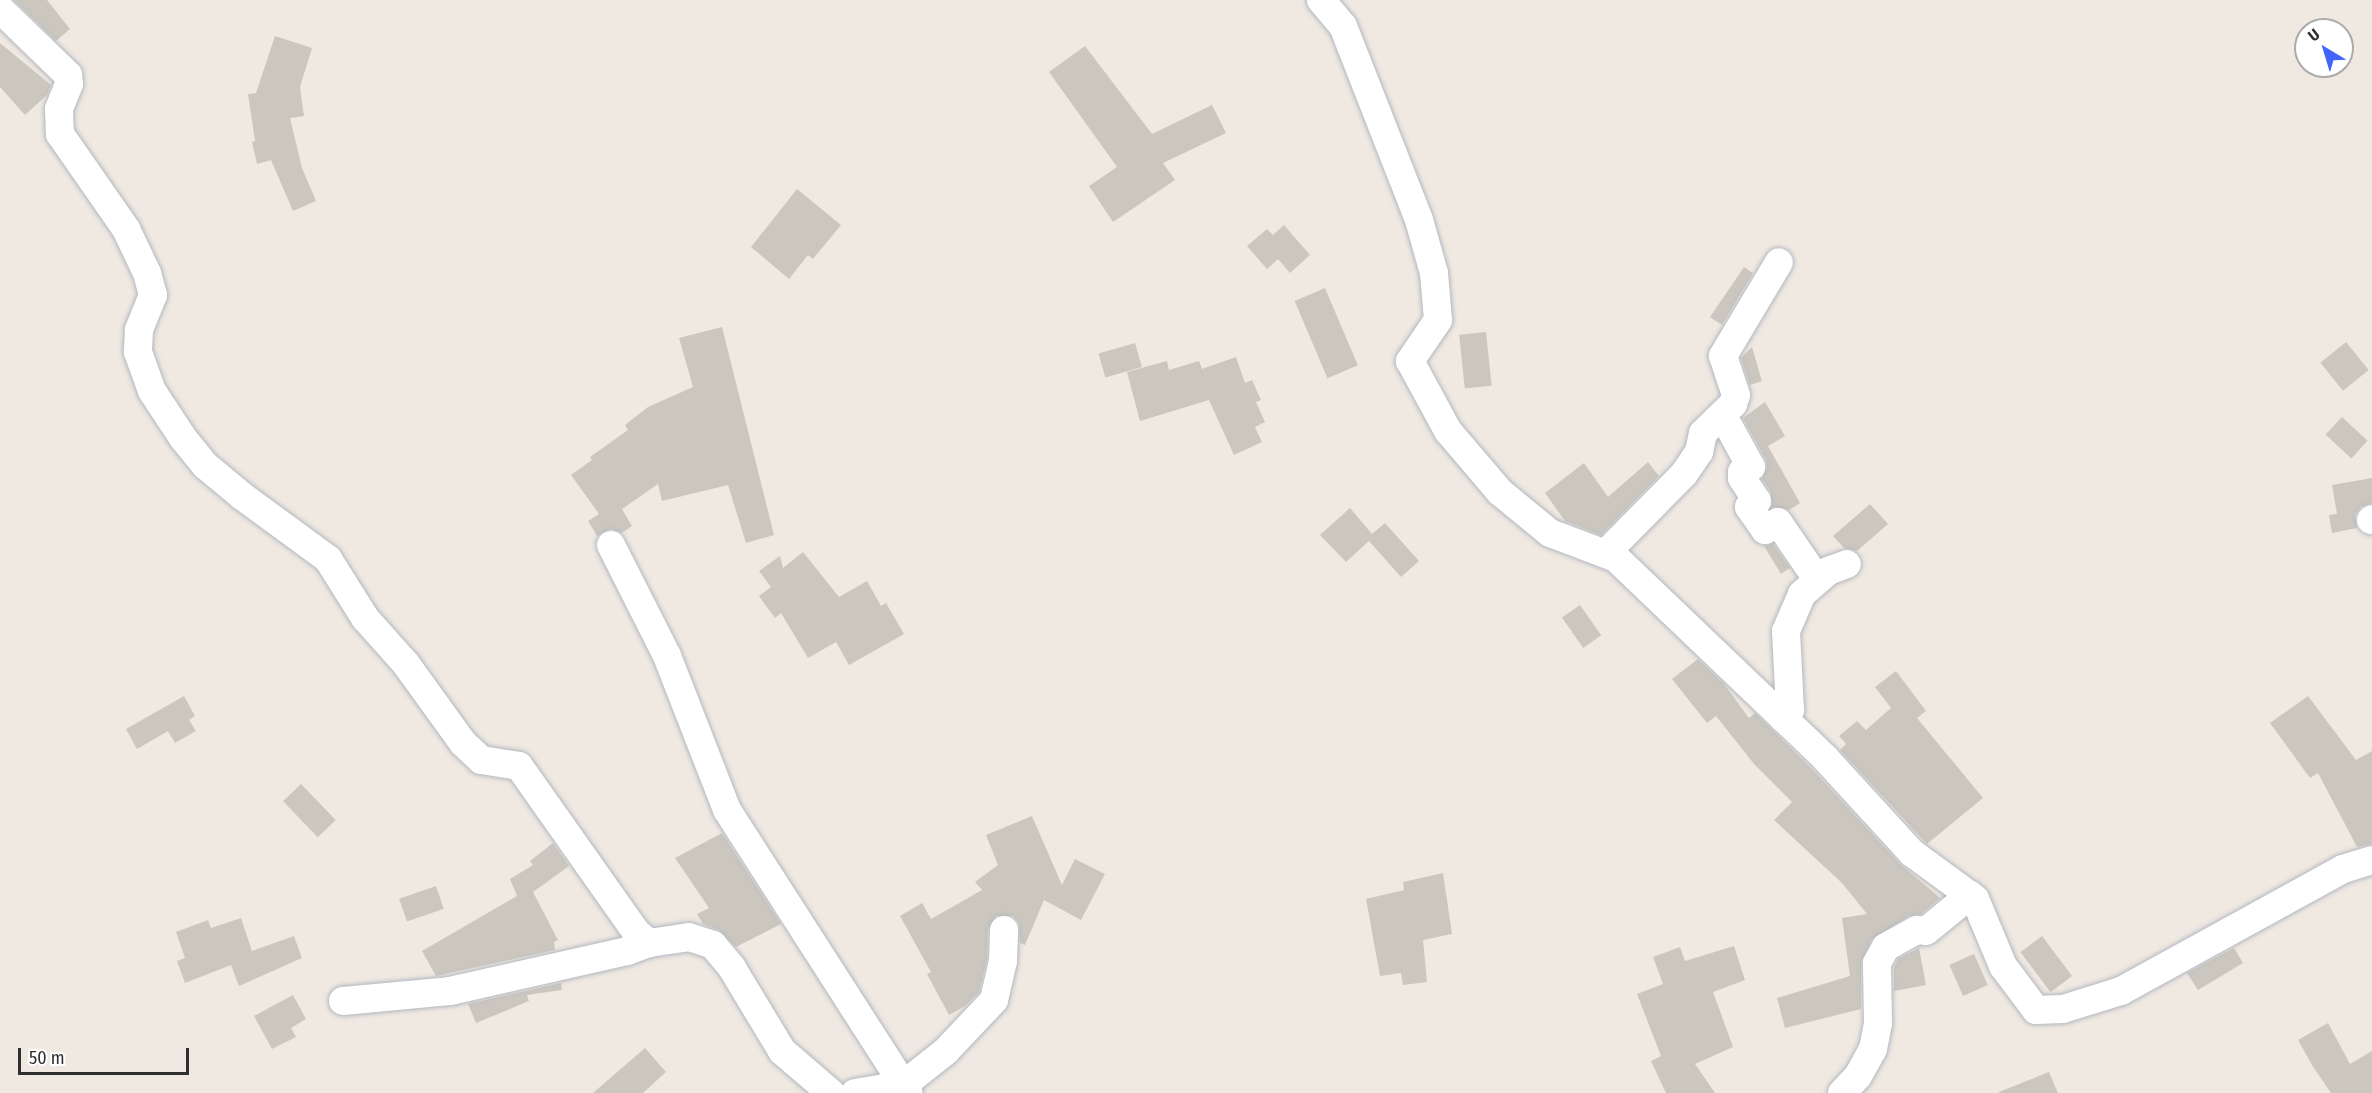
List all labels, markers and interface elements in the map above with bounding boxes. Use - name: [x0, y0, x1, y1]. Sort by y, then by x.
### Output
- north arrow: [2294, 18, 2354, 78]
- text: U: [2304, 25, 2323, 45]
- scale bar: [21, 1036, 192, 1074]
- text: 50 m: [29, 1047, 65, 1069]

